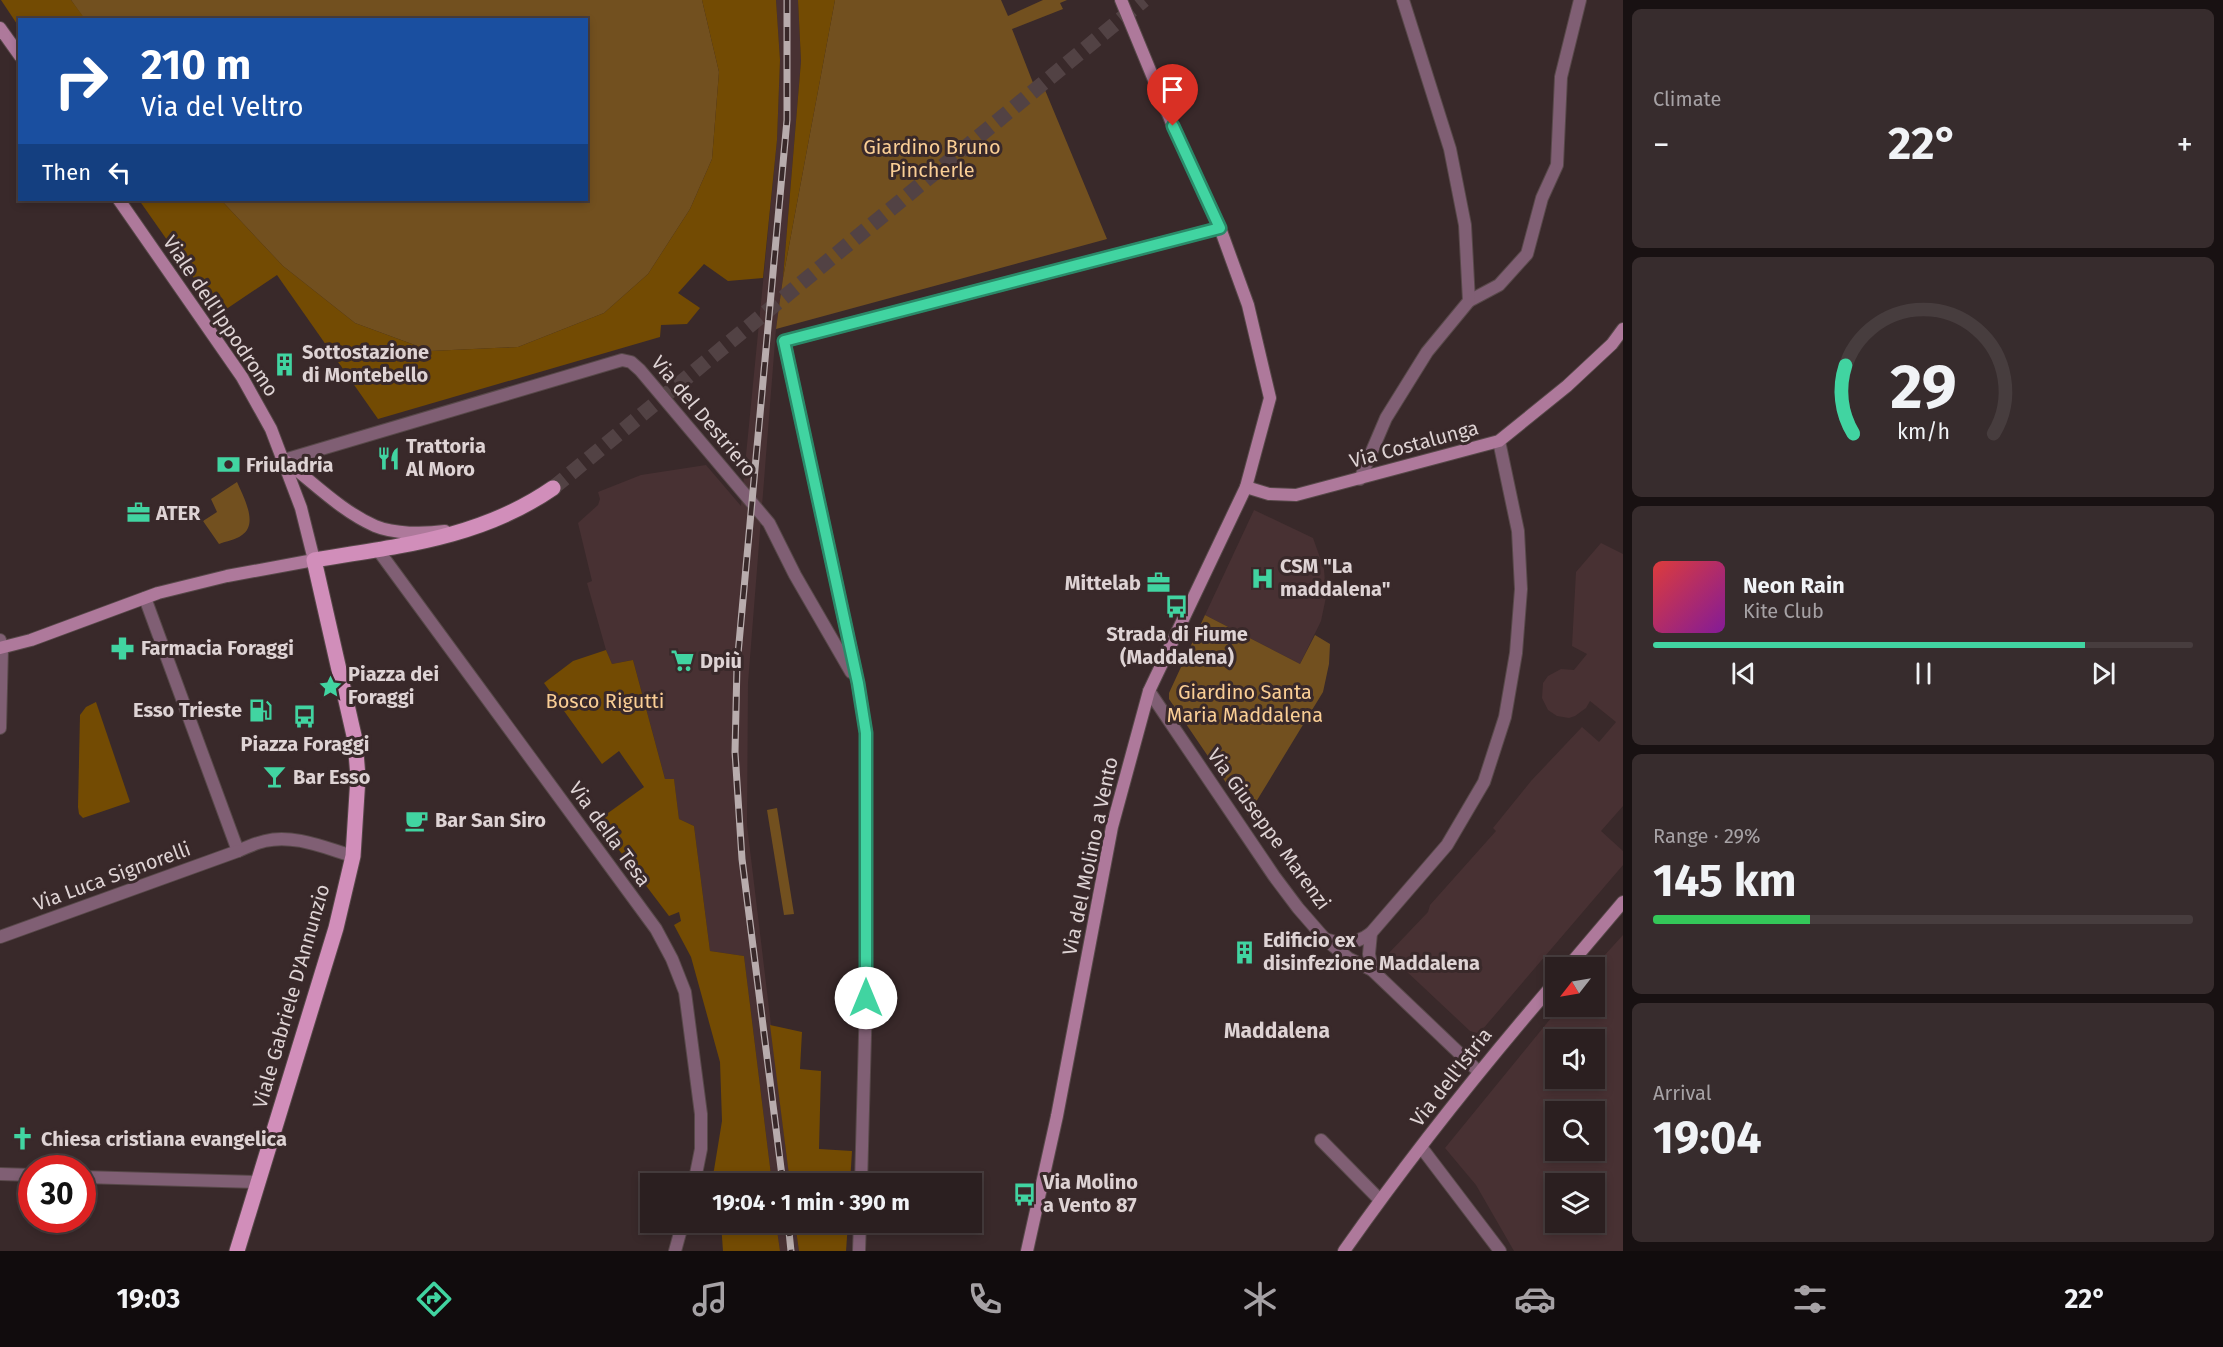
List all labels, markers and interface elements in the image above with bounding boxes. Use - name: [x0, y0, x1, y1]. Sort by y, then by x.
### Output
- text: 210 m: [141, 40, 251, 90]
- icon: right: [42, 42, 120, 120]
- pin: [1147, 64, 1198, 126]
- icon: arrive: [1156, 73, 1189, 106]
- text: Climate: [1653, 87, 1721, 111]
- text: Via del Veltro: [141, 91, 304, 123]
- text: 22°: [1888, 117, 1958, 171]
- text: −: [1653, 125, 1670, 165]
- text: +: [2177, 125, 2193, 165]
- park label: Giardino Bruno Pincherle: [863, 135, 1001, 182]
- icon: left: [103, 156, 136, 189]
- text: Then: [42, 159, 91, 186]
- street label: Viale dell'Ippodromo: [158, 231, 284, 401]
- place label: Sottostazione di Montebello: [302, 340, 429, 387]
- text: 29: [1890, 350, 1956, 425]
- building icon: Sottostazione di Montebello: [271, 351, 297, 377]
- street label: Via del Destriero: [646, 351, 762, 481]
- street label: Via Costalunga: [1347, 415, 1481, 473]
- text: km/h: [1896, 420, 1950, 446]
- place label: Trattoria Al Moro: [405, 434, 486, 481]
- restaurant icon: Trattoria Al Moro: [375, 445, 401, 471]
- bank icon: Friuladria: [215, 452, 241, 478]
- place label: Friuladria: [246, 453, 334, 477]
- office icon: ATER: [125, 500, 151, 526]
- place label: ATER: [155, 501, 201, 525]
- place label: CSM "La maddalena": [1280, 554, 1391, 601]
- hospital icon: CSM "La maddalena": [1249, 565, 1275, 591]
- office icon: Mittelab: [1146, 570, 1172, 596]
- place label: Mittelab: [1065, 571, 1141, 595]
- text: Neon Rain: [1743, 572, 1845, 599]
- bus stop icon: Strada di Fiume (Maddalena): [1164, 593, 1190, 619]
- text: Kite Club: [1743, 599, 1824, 623]
- place label: Strada di Fiume (Maddalena): [1106, 622, 1248, 669]
- pharmacy icon: Farmacia Foraggi: [110, 635, 136, 661]
- place label: Farmacia Foraggi: [141, 636, 294, 660]
- supermarket icon: Dpiù: [669, 648, 695, 674]
- place label: Dpiù: [700, 649, 742, 673]
- icon: previous: [1727, 657, 1760, 690]
- icon: pause: [1907, 657, 1940, 690]
- icon: next: [2087, 657, 2120, 690]
- place label: Piazza dei Foraggi: [348, 662, 439, 709]
- place icon: Piazza dei Foraggi: [317, 673, 343, 699]
- park label: Giardino Santa Maria Maddalena: [1167, 680, 1323, 727]
- park label: Bosco Rigutti: [546, 689, 664, 713]
- fuel station icon: Esso Trieste: [247, 697, 273, 723]
- place label: Esso Trieste: [133, 698, 242, 722]
- bus stop icon: Piazza Foraggi: [292, 703, 318, 729]
- place label: Piazza Foraggi: [241, 732, 369, 756]
- street label: Via Giuseppe Marenzi: [1202, 744, 1336, 914]
- street label: Via del Molino a Vento: [1057, 755, 1123, 957]
- bar icon: Bar Esso: [262, 764, 288, 790]
- place label: Bar Esso: [293, 765, 371, 789]
- street label: Via della Tesa: [564, 777, 656, 891]
- cafe icon: Bar San Siro: [404, 807, 430, 833]
- place label: Bar San Siro: [435, 808, 546, 832]
- text: Range · 29%: [1653, 824, 1761, 848]
- street label: Via Luca Signorelli: [30, 836, 194, 916]
- text: 145 km: [1653, 854, 1797, 908]
- street label: Viale Gabriele D'Annunzio: [247, 881, 335, 1111]
- place label: Edificio ex disinfezione Maddalena: [1263, 928, 1480, 975]
- building icon: Edificio ex disinfezione Maddalena: [1232, 939, 1258, 965]
- north arrow: [1545, 957, 1605, 1017]
- map controls: [1545, 957, 1605, 1233]
- position arrow: [834, 966, 898, 1030]
- district label: Maddalena: [1224, 1018, 1330, 1044]
- street label: Via dell'Istria: [1405, 1023, 1497, 1131]
- button: sound: [1545, 1029, 1605, 1089]
- text: Arrival: [1653, 1081, 1712, 1105]
- button: search: [1545, 1101, 1605, 1161]
- text: 19:04: [1653, 1111, 1762, 1165]
- church icon: Chiesa cristiana evangelica: [10, 1126, 36, 1152]
- place label: Chiesa cristiana evangelica: [41, 1127, 287, 1151]
- speed limit sign: 30: [18, 1155, 96, 1233]
- place label: Via Molino a Vento 87: [1042, 1170, 1138, 1217]
- button: layers: [1545, 1173, 1605, 1233]
- bus stop icon: Via Molino a Vento 87: [1012, 1181, 1038, 1207]
- text: 19:04 · 1 min · 390 m: [712, 1189, 910, 1216]
- icon: directions: [413, 1278, 455, 1320]
- icon: music: [689, 1278, 731, 1320]
- icon: phone: [964, 1278, 1006, 1320]
- icon: climate: [1239, 1278, 1281, 1320]
- icon: car: [1514, 1278, 1556, 1320]
- icon: filters: [1789, 1278, 1831, 1320]
- text: 19:03: [117, 1283, 180, 1315]
- text: 22°: [2064, 1283, 2106, 1315]

